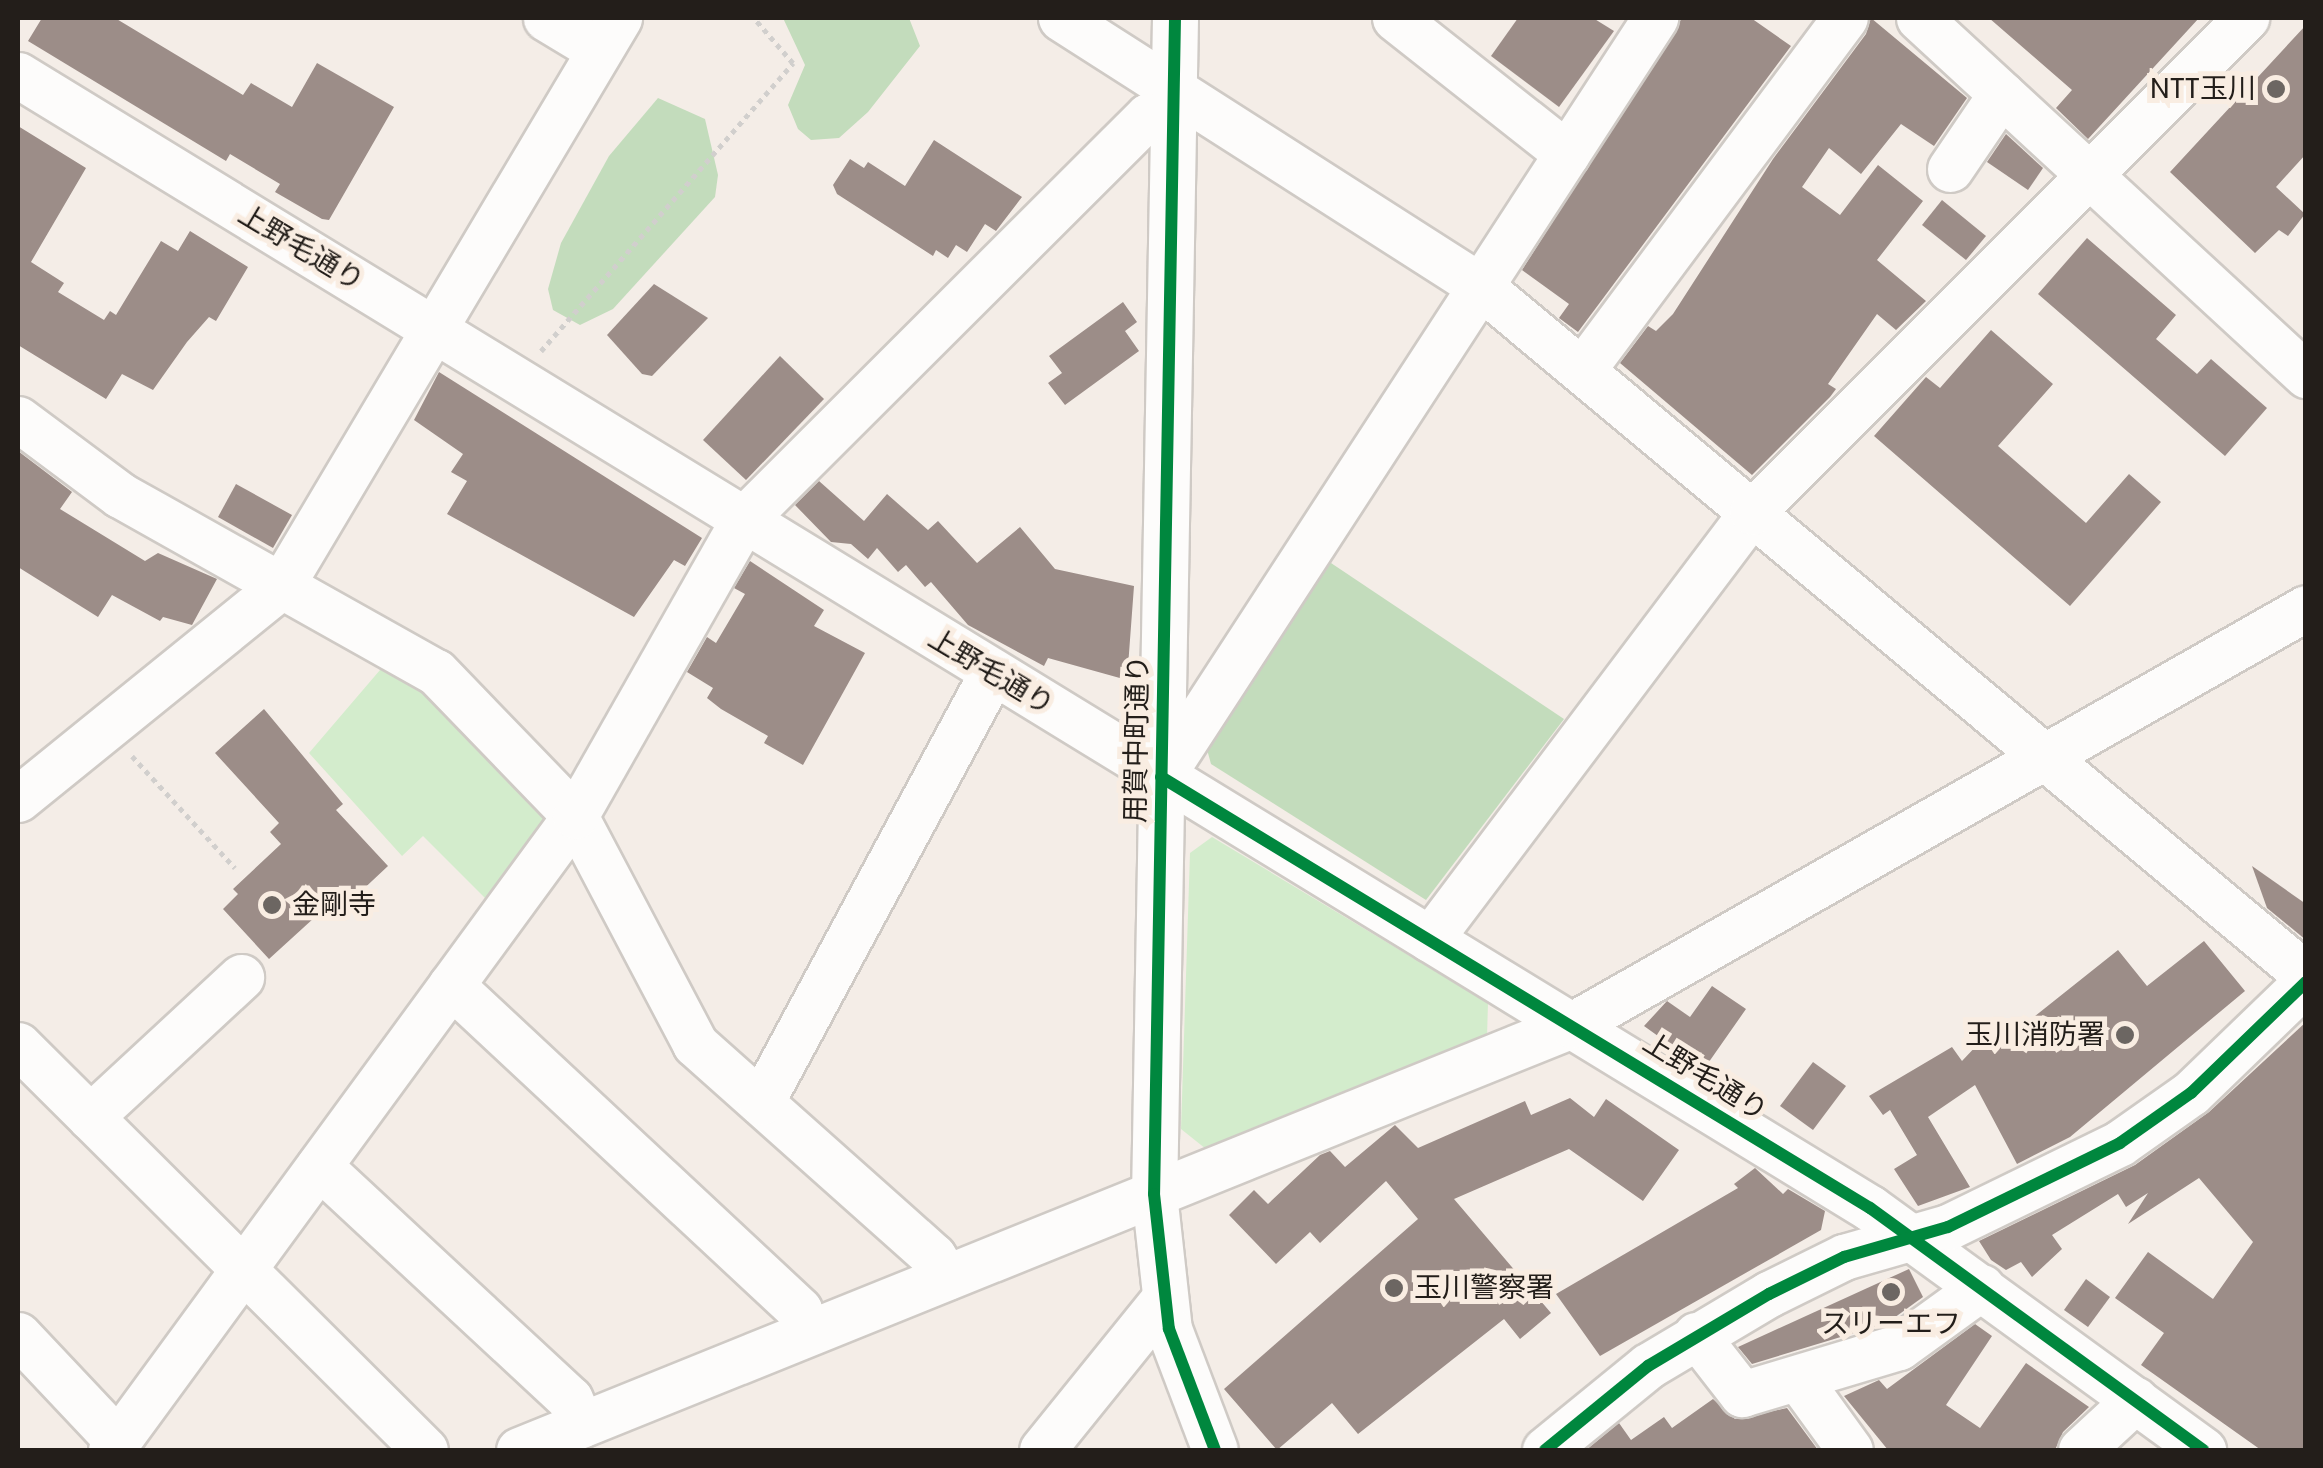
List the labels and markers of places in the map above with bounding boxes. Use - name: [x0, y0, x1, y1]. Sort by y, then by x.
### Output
- place label: NTT玉川: [2150, 72, 2256, 106]
- marker: NTT玉川: [2265, 78, 2287, 100]
- place label: 金剛寺: [292, 888, 376, 922]
- marker: 金剛寺: [261, 894, 283, 916]
- place label: 玉川消防署: [1965, 1018, 2105, 1052]
- marker: 玉川消防署: [2114, 1024, 2136, 1046]
- place label: 玉川警察署: [1414, 1271, 1554, 1305]
- marker: 玉川警察署: [1383, 1277, 1405, 1299]
- marker: スリーエフ: [1880, 1281, 1902, 1303]
- place label: スリーエフ: [1821, 1307, 1961, 1341]

